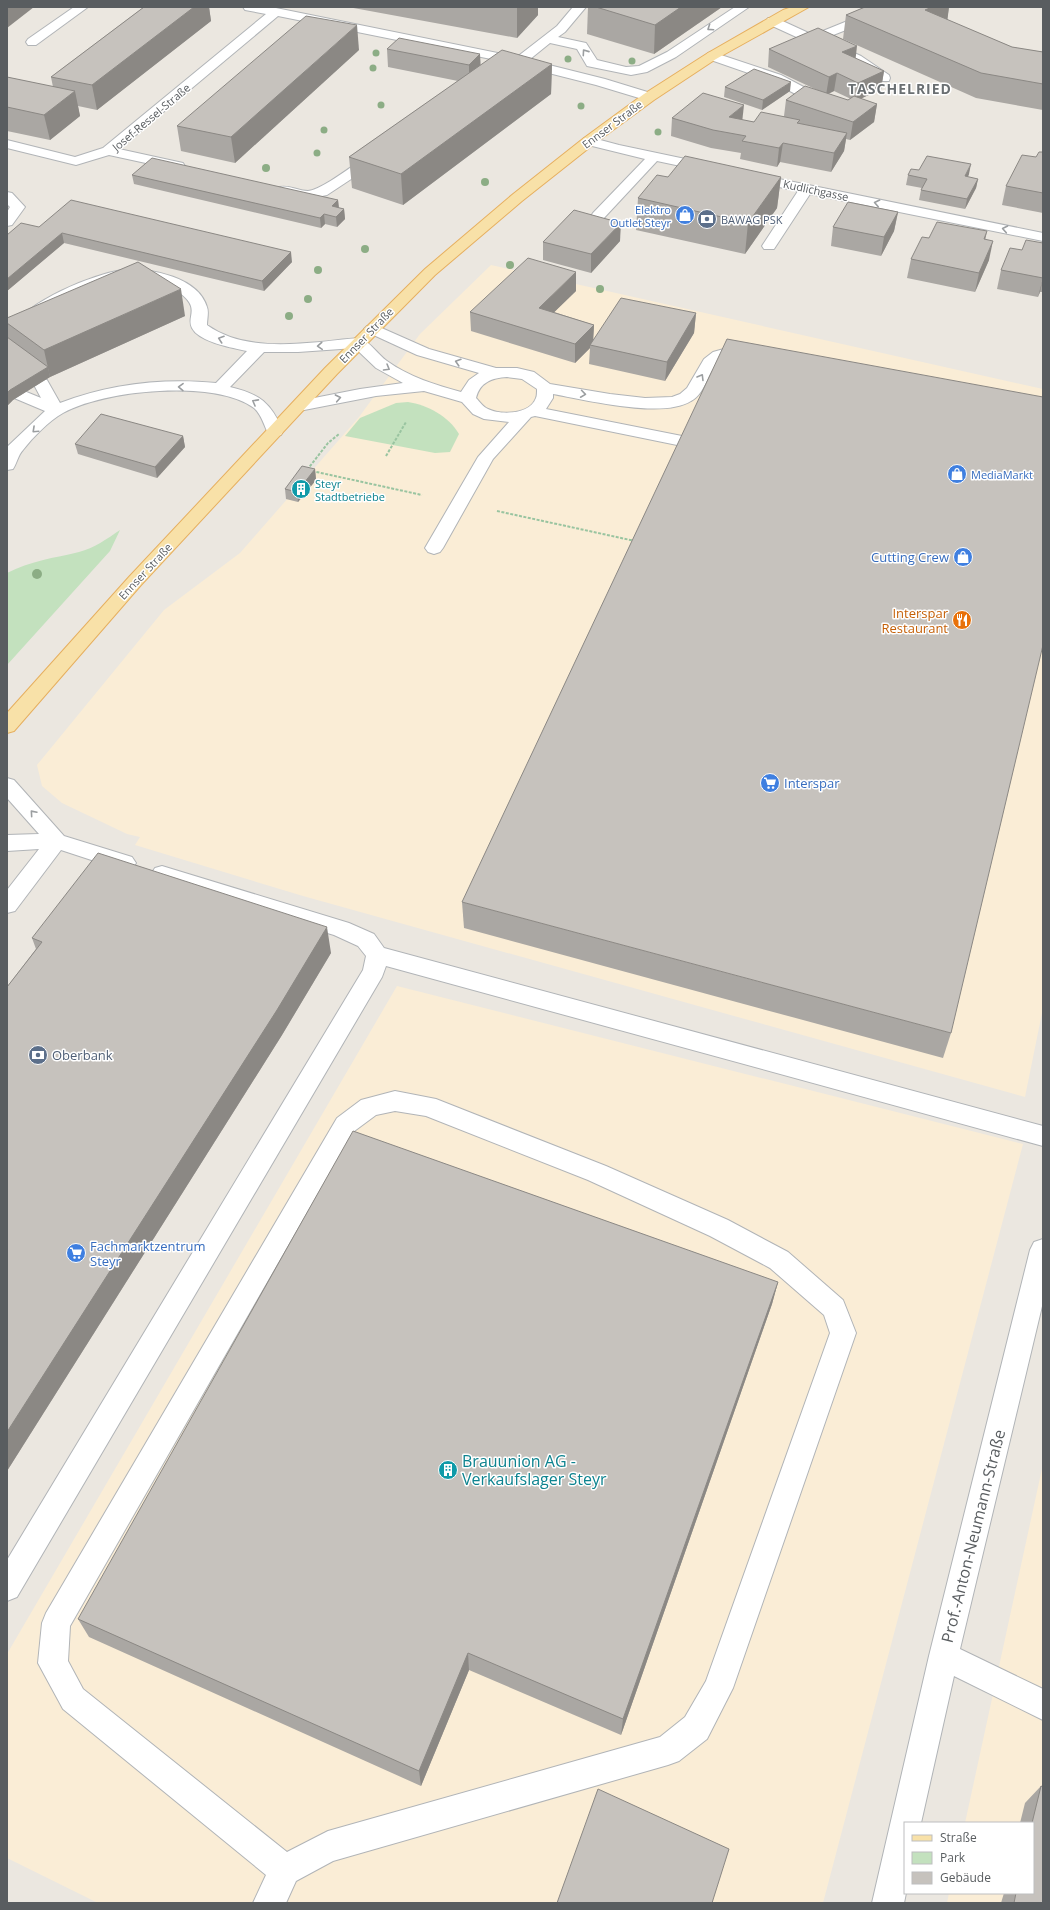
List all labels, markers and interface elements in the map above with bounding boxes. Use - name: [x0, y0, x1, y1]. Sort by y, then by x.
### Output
- one-way arrow: [707, 23, 714, 31]
- one-way arrow: [583, 49, 590, 56]
- district label: TASCHELRIED: [848, 79, 952, 98]
- street label: Josef-Ressel-Straße: [108, 80, 193, 155]
- street label: Ennser Straße: [579, 96, 645, 152]
- street label: Kudlichgasse: [782, 176, 850, 204]
- one-way arrow: [874, 199, 881, 208]
- place label: Elektro Outlet Steyr: [610, 202, 672, 230]
- shop icon: Elektro Outlet Steyr: [674, 204, 696, 226]
- bank icon: BAWAG PSK: [696, 208, 718, 230]
- place label: BAWAG PSK: [721, 212, 783, 227]
- one-way arrow: [1002, 226, 1008, 234]
- street label: Ennser Straße: [336, 304, 396, 366]
- one-way arrow: [217, 335, 224, 344]
- one-way arrow: [317, 341, 323, 350]
- one-way arrow: [454, 358, 461, 367]
- one-way arrow: [383, 363, 390, 370]
- one-way arrow: [697, 374, 704, 381]
- one-way arrow: [178, 383, 184, 391]
- one-way arrow: [580, 389, 586, 398]
- one-way arrow: [334, 394, 341, 403]
- one-way arrow: [251, 399, 259, 407]
- one-way arrow: [32, 426, 39, 433]
- shop icon: MediaMarkt: [946, 463, 968, 485]
- place label: MediaMarkt: [971, 467, 1033, 482]
- place label: Steyr Stadtbetriebe: [315, 476, 385, 504]
- building icon: Steyr Stadtbetriebe: [290, 478, 312, 500]
- street label: Ennser Straße: [115, 540, 175, 602]
- shop icon: Cutting Crew: [952, 546, 974, 568]
- place label: Cutting Crew: [871, 548, 949, 566]
- place label: Interspar Restaurant: [882, 604, 949, 637]
- restaurant icon: Interspar Restaurant: [951, 609, 973, 631]
- supermarket icon: Interspar: [759, 772, 781, 794]
- place label: Interspar: [784, 774, 840, 792]
- one-way arrow: [30, 810, 37, 817]
- bank icon: Oberbank: [27, 1044, 49, 1066]
- place label: Oberbank: [52, 1046, 113, 1064]
- place label: Fachmarktzentrum Steyr: [90, 1237, 206, 1270]
- supermarket icon: Fachmarktzentrum Steyr: [65, 1242, 87, 1264]
- street label: Prof.-Anton-Neumann-Straße: [936, 1427, 1010, 1645]
- place label: Brauunion AG - Verkaufslager Steyr: [462, 1450, 607, 1490]
- building icon: Brauunion AG - Verkaufslager Steyr: [437, 1459, 459, 1481]
- legend: [904, 1822, 1034, 1894]
- text: Straße: [940, 1829, 977, 1846]
- text: Park: [940, 1849, 966, 1866]
- text: Gebäude: [940, 1869, 991, 1886]

